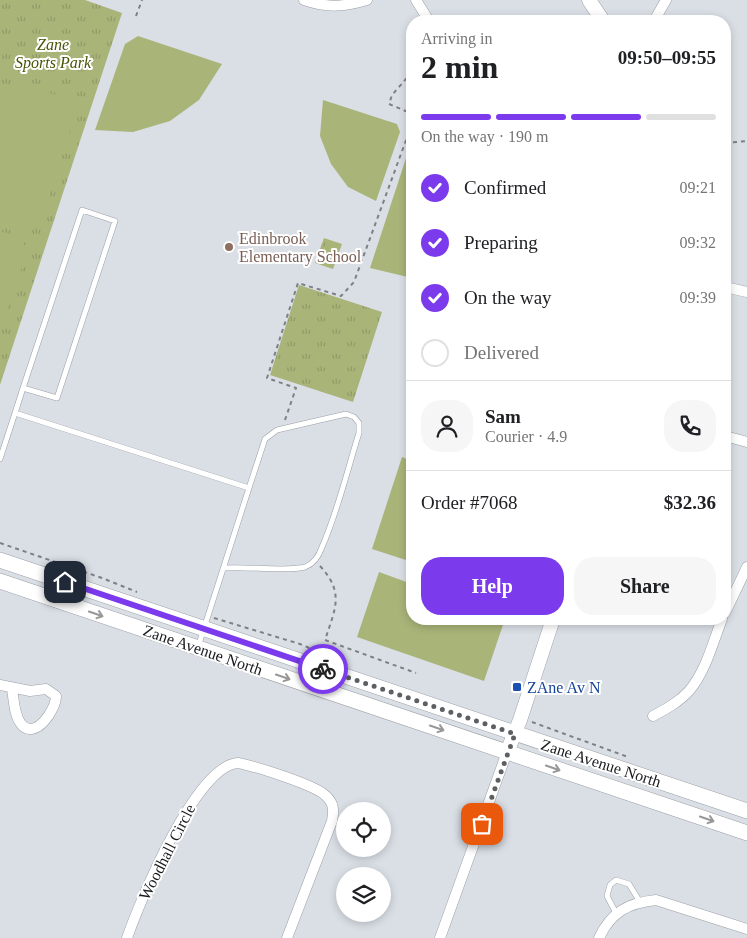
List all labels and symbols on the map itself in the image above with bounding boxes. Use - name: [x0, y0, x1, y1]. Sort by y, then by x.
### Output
- park label: Zane Sports Park: [15, 36, 92, 72]
- place label: Edinbrook Elementary School: [239, 230, 362, 266]
- marker: Edinbrook Elementary School: [223, 241, 235, 253]
- pin: [44, 561, 86, 603]
- one-way arrow: [88, 609, 104, 619]
- street label: Zane Avenue North: [141, 622, 265, 678]
- courier: [298, 644, 348, 694]
- one-way arrow: [275, 672, 291, 682]
- place label: ZAne Av N: [527, 679, 601, 696]
- marker: ZAne Av N: [511, 681, 523, 693]
- one-way arrow: [429, 724, 445, 734]
- street label: Zane Avenue North: [539, 736, 663, 790]
- one-way arrow: [545, 763, 561, 773]
- street label: Woodhall Circle: [136, 801, 198, 903]
- pin: [461, 803, 503, 845]
- one-way arrow: [699, 815, 715, 825]

